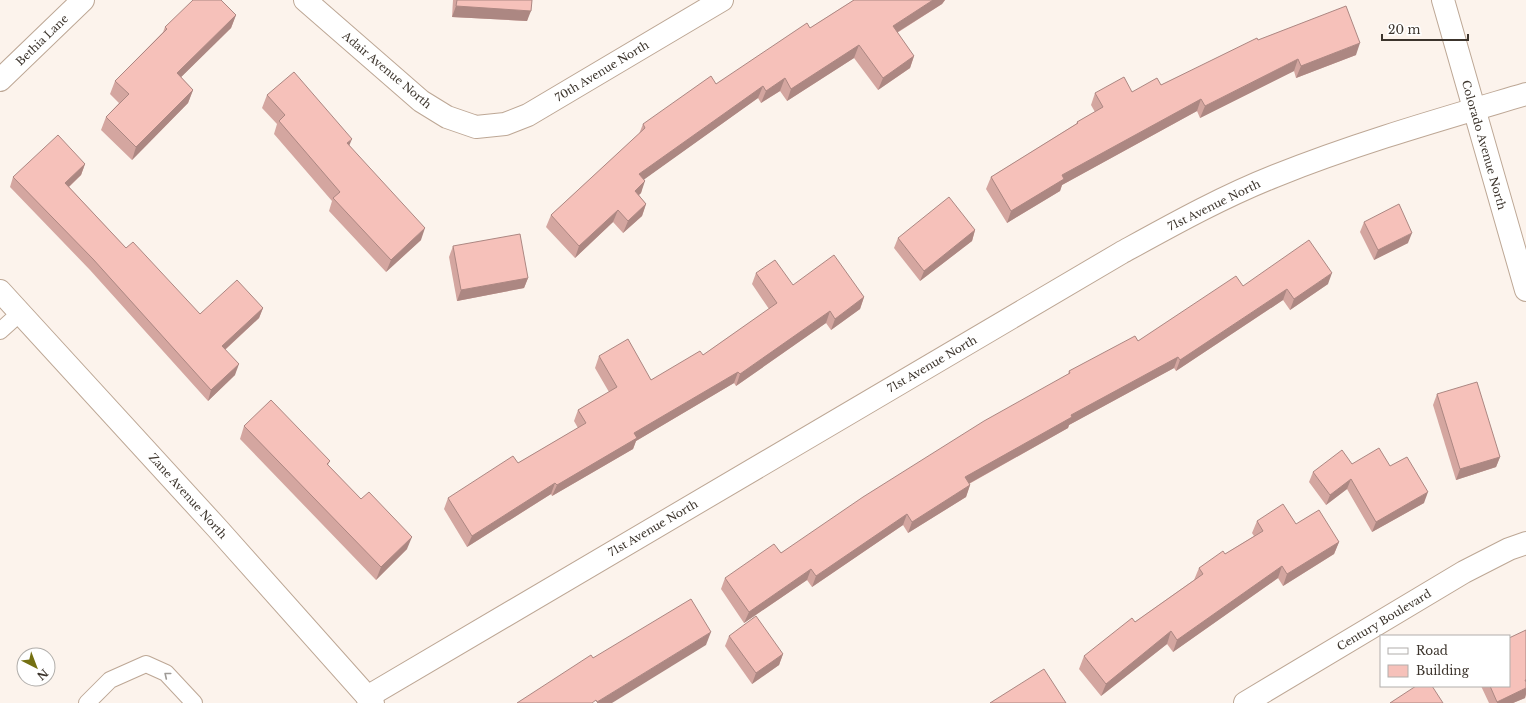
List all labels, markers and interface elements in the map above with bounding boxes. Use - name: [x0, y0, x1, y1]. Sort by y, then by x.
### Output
- street label: Bethia Lane: [13, 12, 71, 68]
- scale bar: [1382, 16, 1468, 42]
- text: 20 m: [1388, 22, 1420, 37]
- street label: Adair Avenue North: [339, 28, 435, 112]
- street label: 70th Avenue North: [553, 37, 652, 104]
- street label: Colorado Avenue North: [1459, 79, 1509, 212]
- street label: 71st Avenue North: [1166, 176, 1263, 233]
- street label: 71st Avenue North: [885, 332, 980, 395]
- street label: Zane Avenue North: [146, 450, 230, 542]
- street label: 71st Avenue North: [606, 496, 701, 559]
- street label: Century Boulevard: [1334, 586, 1434, 654]
- legend: [1380, 635, 1510, 687]
- text: Road: [1416, 643, 1448, 658]
- north arrow: [16, 647, 56, 687]
- text: Building: [1416, 663, 1470, 678]
- text: N: [34, 666, 51, 684]
- one-way arrow: [164, 673, 172, 680]

